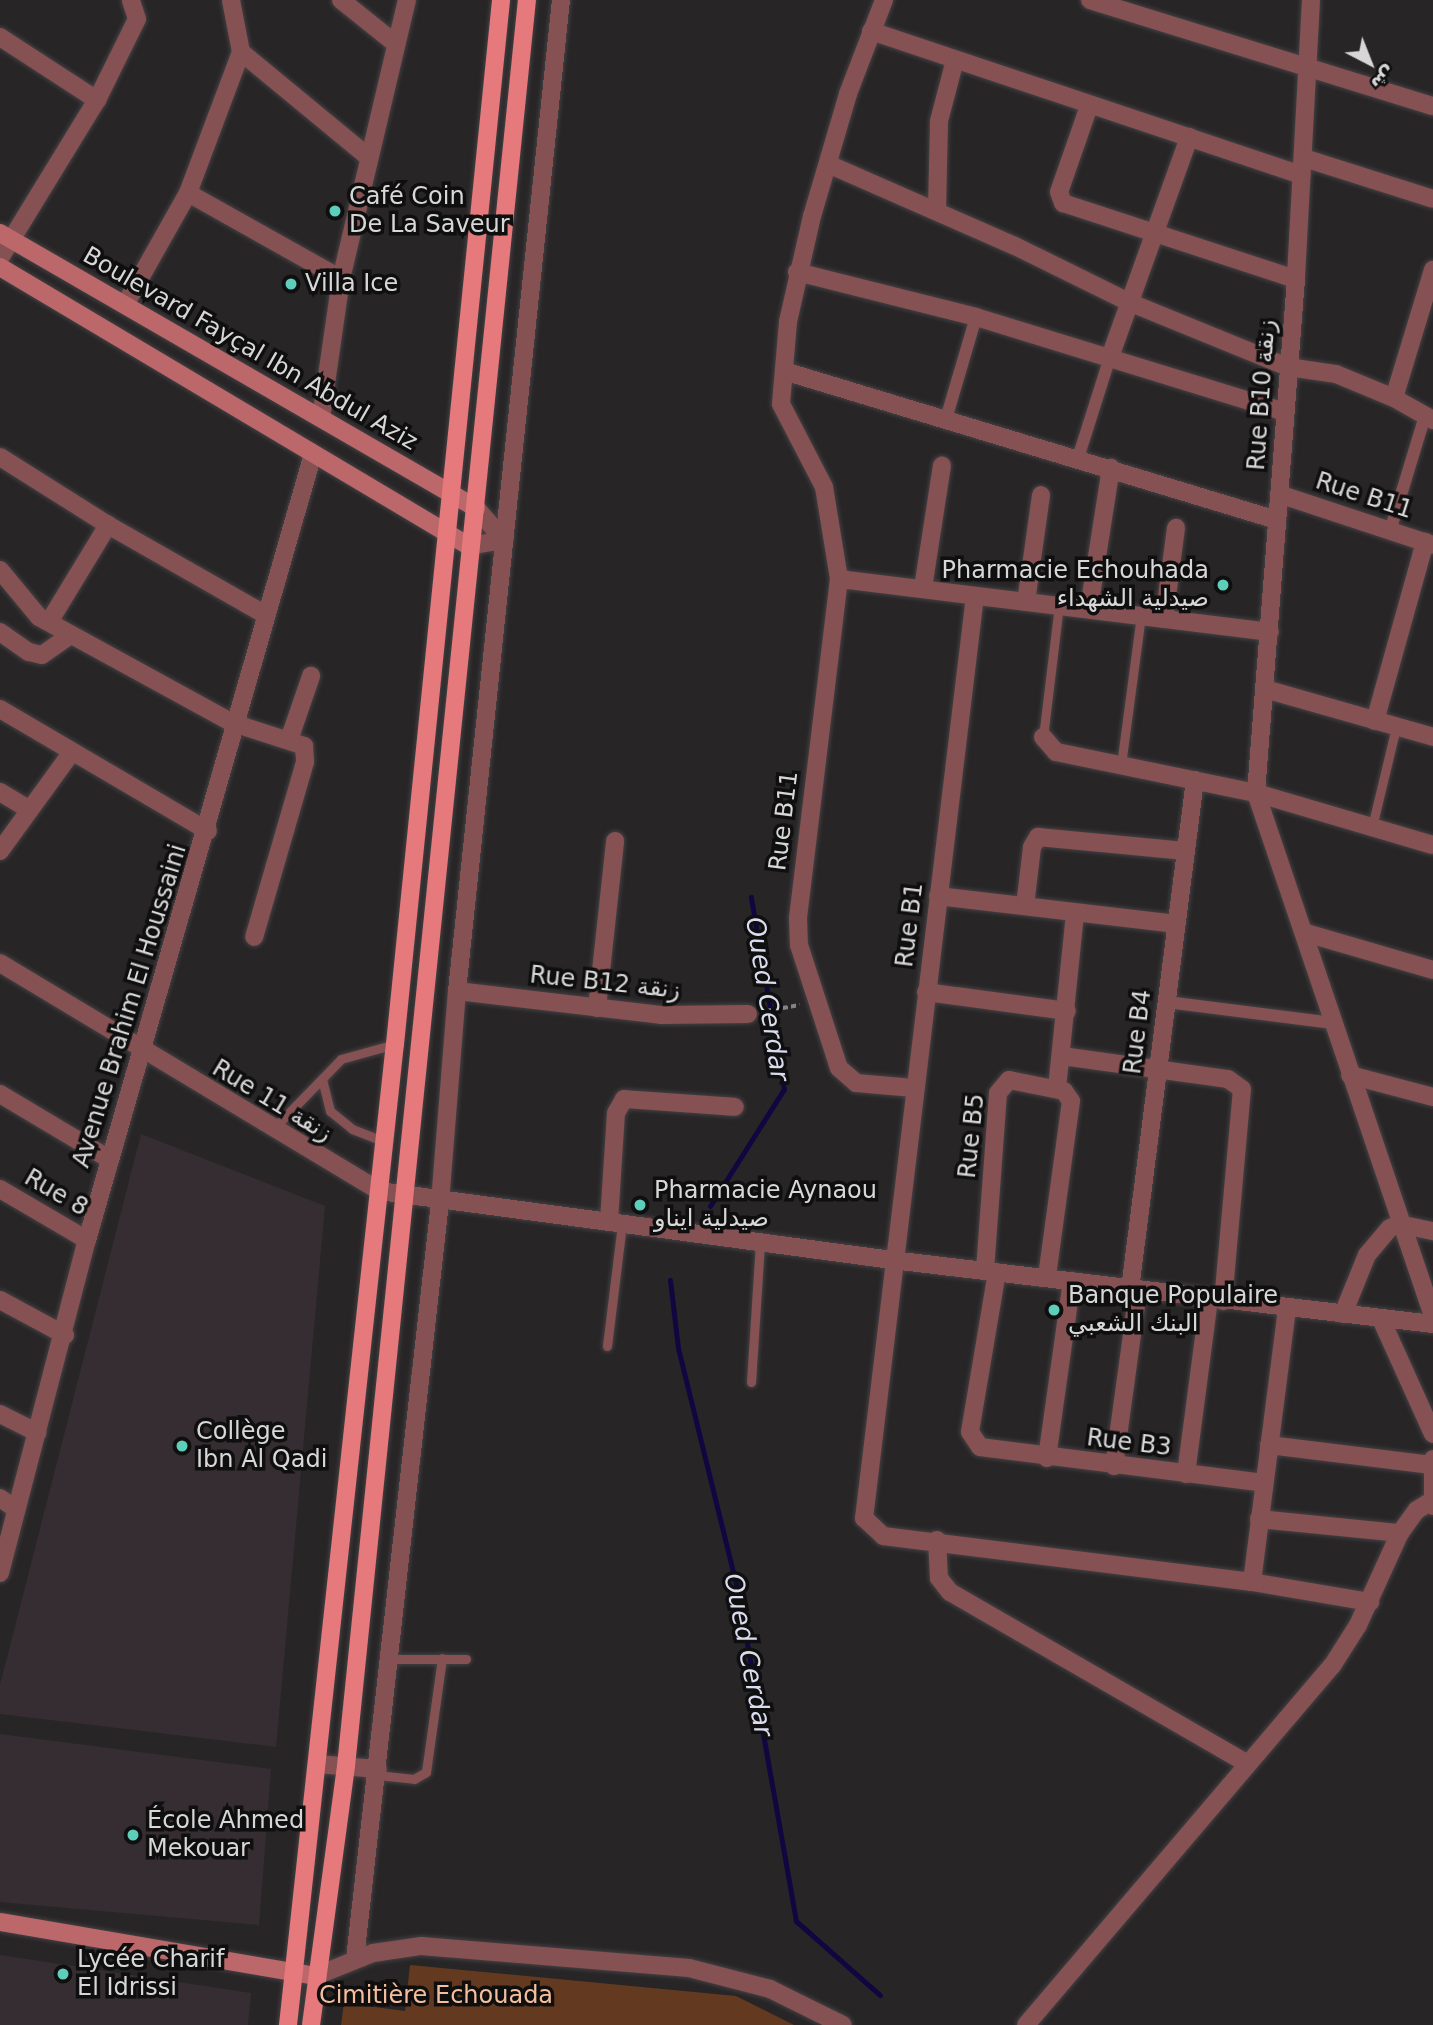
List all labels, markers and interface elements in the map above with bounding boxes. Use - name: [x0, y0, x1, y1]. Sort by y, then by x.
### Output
- north arrow: [1335, 28, 1405, 98]
- text: ش: [1367, 62, 1401, 96]
- place label: Café Coin De La Saveur: [349, 183, 510, 239]
- marker: Café Coin De La Saveur: [327, 203, 343, 219]
- street label: Boulevard Fayçal Ibn Abdul Aziz: [78, 241, 422, 457]
- place label: Villa Ice: [305, 270, 398, 298]
- marker: Villa Ice: [283, 276, 299, 292]
- street label: Rue B10 زنقة: [1242, 319, 1282, 471]
- street label: Rue B11: [1312, 467, 1416, 525]
- place label: Pharmacie Echouhada صيدلية الشهداء: [941, 557, 1209, 613]
- marker: Pharmacie Echouhada صيدلية الشهداء: [1215, 577, 1231, 593]
- street label: Rue B11: [764, 770, 804, 872]
- street label: Avenue Brahim El Houssaini: [67, 841, 193, 1171]
- street label: Rue B1: [891, 881, 929, 969]
- water label: Oued Cerdar: [739, 915, 795, 1083]
- street label: Rue B12 زنقة: [528, 961, 682, 1005]
- street label: Rue B4: [1119, 988, 1157, 1076]
- street label: Rue 11 زنقة: [207, 1054, 337, 1148]
- street label: Rue B5: [953, 1092, 991, 1180]
- street label: Rue 8: [19, 1163, 93, 1223]
- place label: Pharmacie Aynaou صيدلية ايناو: [654, 1177, 877, 1233]
- marker: Pharmacie Aynaou صيدلية ايناو: [632, 1197, 648, 1213]
- place label: Banque Populaire البنك الشعبي: [1068, 1282, 1278, 1338]
- marker: Banque Populaire البنك الشعبي: [1046, 1302, 1062, 1318]
- place label: Collège Ibn Al Qadi: [196, 1418, 327, 1474]
- street label: Rue B3: [1085, 1424, 1173, 1462]
- marker: Collège Ibn Al Qadi: [174, 1438, 190, 1454]
- water label: Oued Cerdar: [717, 1571, 779, 1739]
- place label: École Ahmed Mekouar: [147, 1807, 304, 1863]
- marker: École Ahmed Mekouar: [125, 1827, 141, 1843]
- place label: Lycée Charif El Idrissi: [77, 1946, 224, 2002]
- marker: Lycée Charif El Idrissi: [55, 1966, 71, 1982]
- park label: Cimitière Echouada: [319, 1982, 553, 2010]

